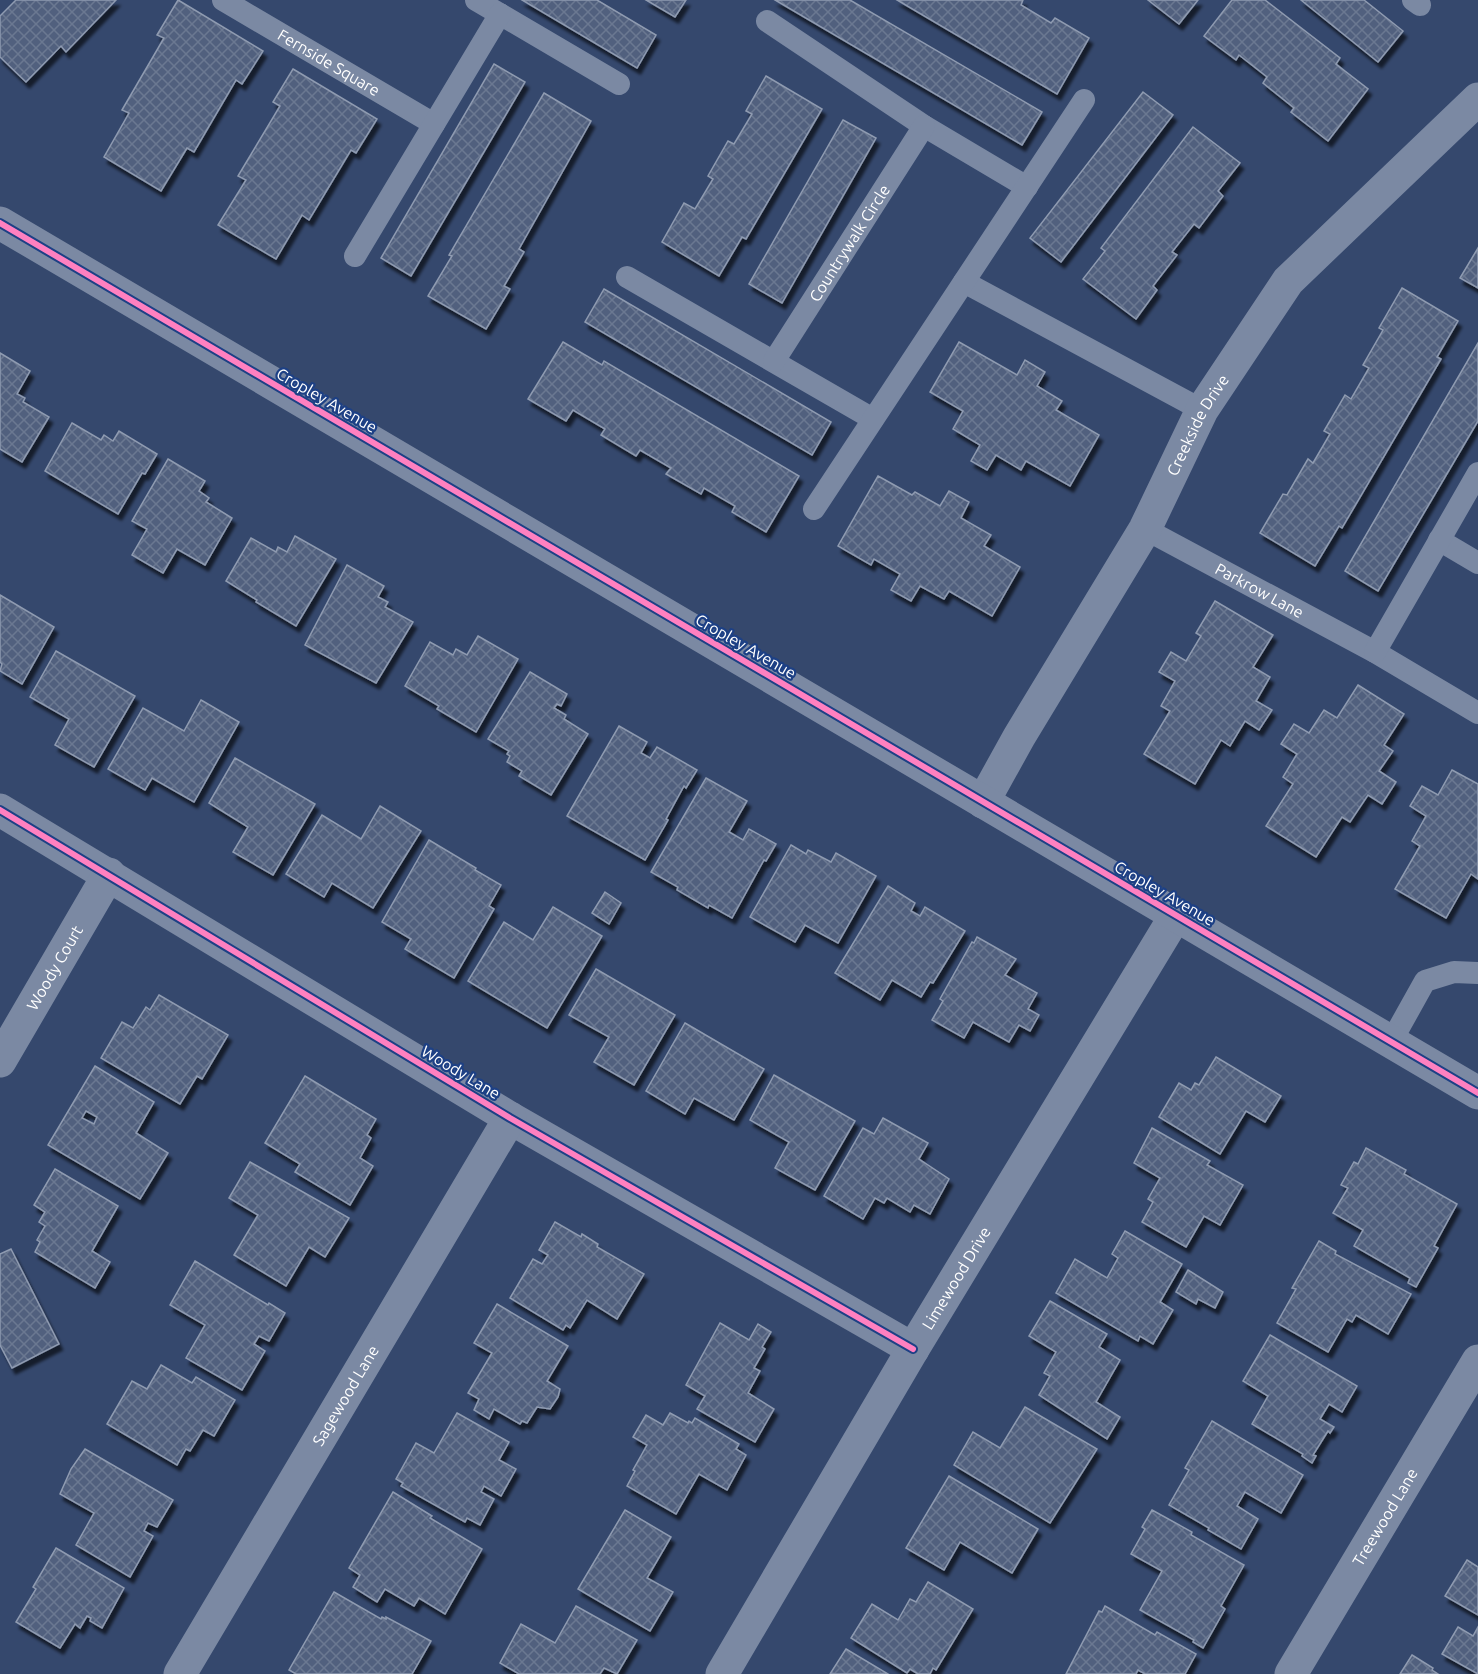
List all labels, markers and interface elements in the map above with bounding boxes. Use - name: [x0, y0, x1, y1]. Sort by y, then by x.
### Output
- street label: Fernside Square: [275, 25, 383, 99]
- street label: Countrywalk Circle: [805, 181, 893, 305]
- street label: Cropley Avenue: [274, 364, 380, 436]
- street label: Creekside Drive: [1163, 371, 1232, 478]
- street label: Parkrow Lane: [1212, 559, 1307, 621]
- street label: Cropley Avenue: [693, 610, 799, 682]
- street label: Cropley Avenue: [1112, 857, 1218, 929]
- street label: Woody Court: [23, 922, 86, 1013]
- street label: Woody Lane: [418, 1042, 504, 1102]
- street label: Limewood Drive: [918, 1223, 994, 1333]
- street label: Sagewood Lane: [309, 1342, 382, 1449]
- street label: Treewood Lane: [1349, 1465, 1421, 1569]

